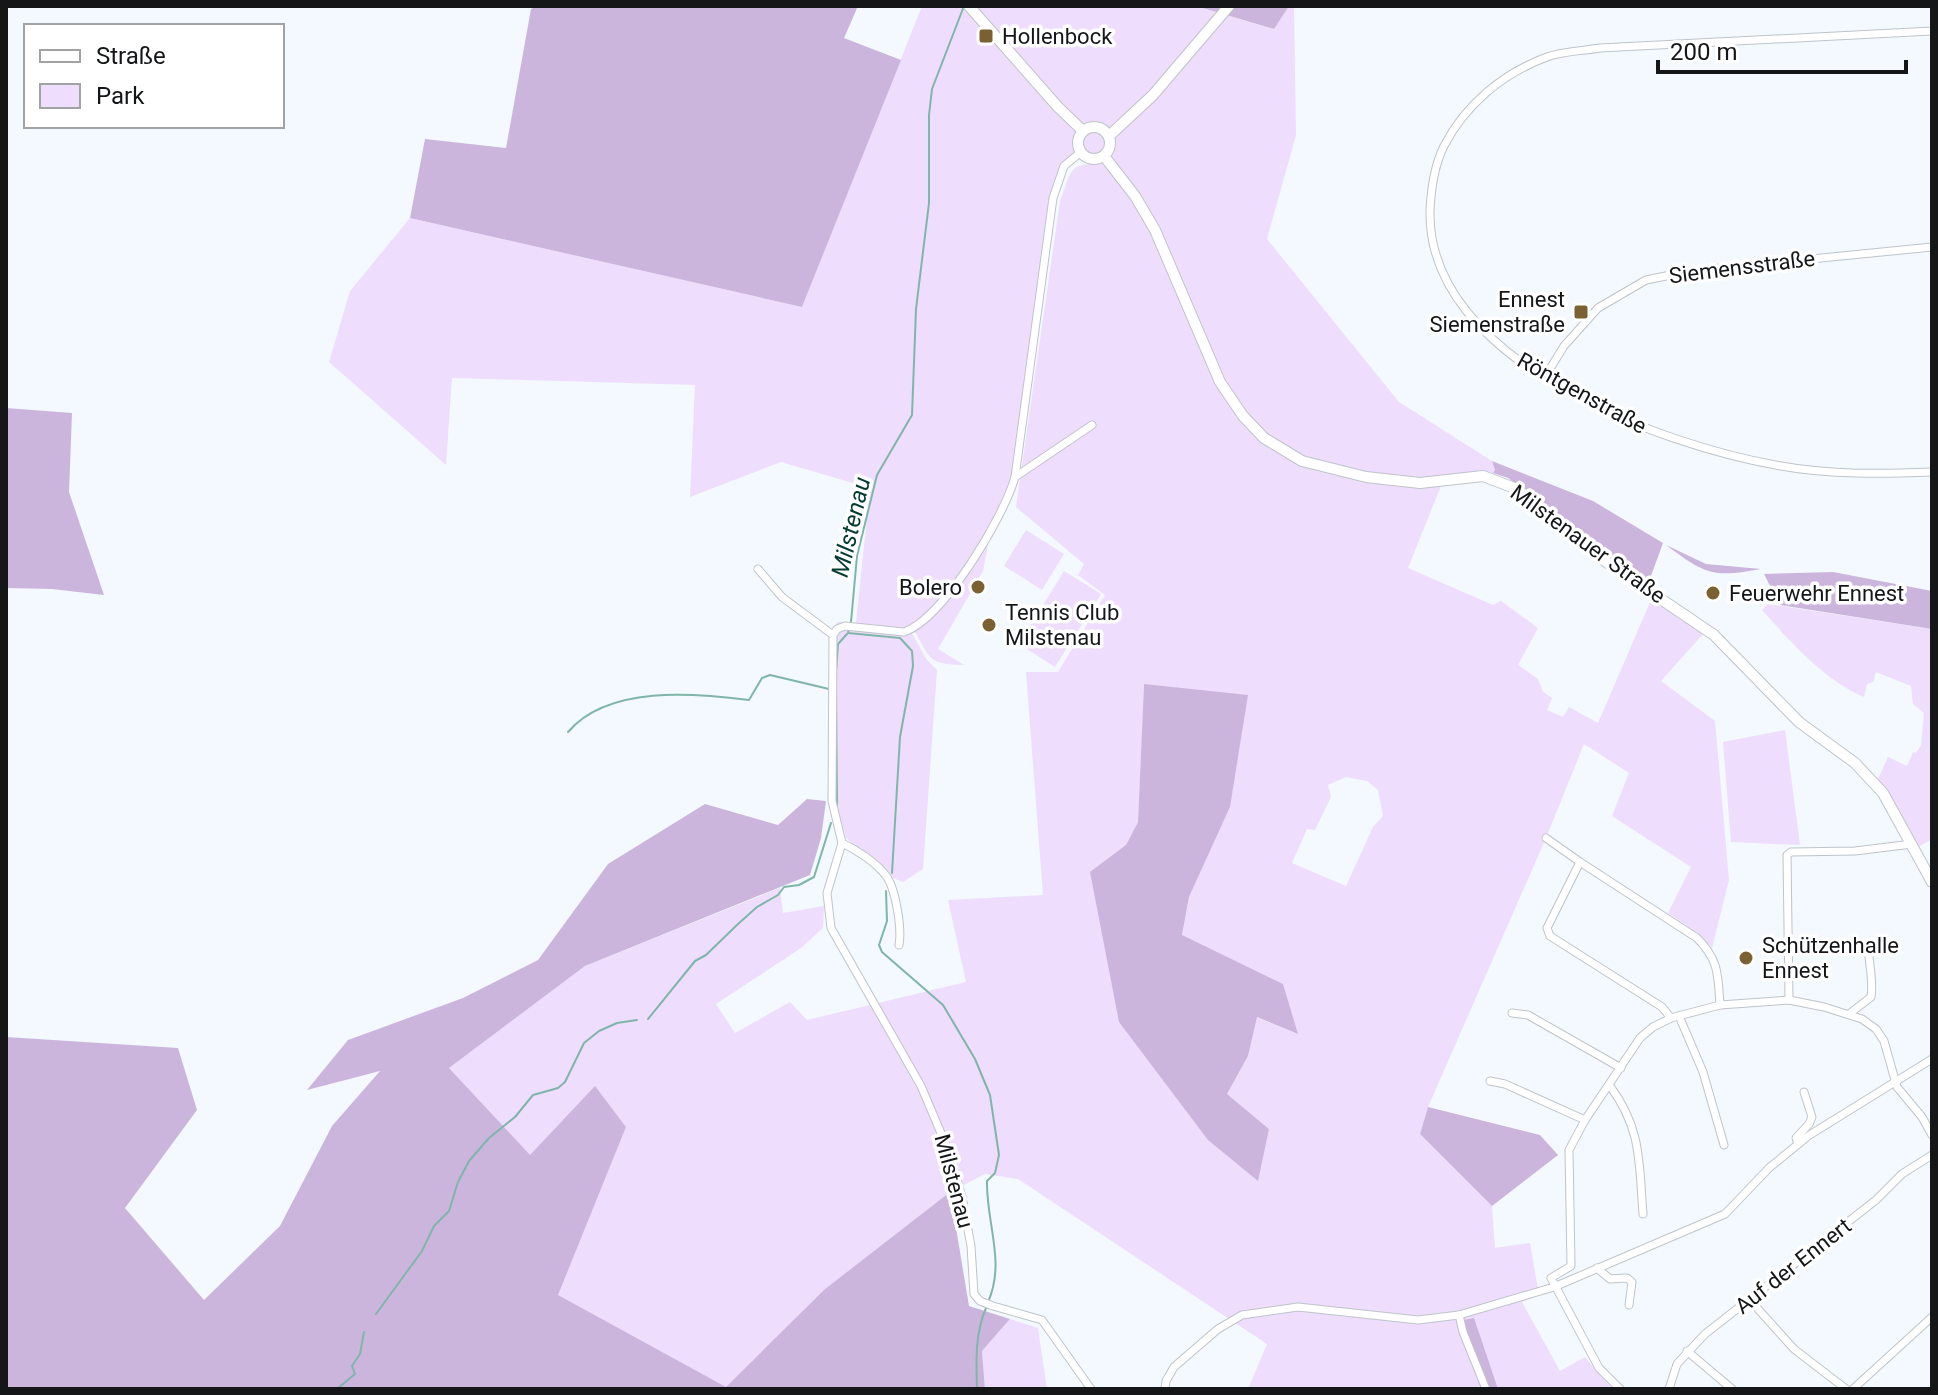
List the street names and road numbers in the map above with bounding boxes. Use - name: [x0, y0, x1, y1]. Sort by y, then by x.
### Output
- street label: Siemensstraße: [1668, 246, 1816, 288]
- street label: Röntgenstraße: [1513, 347, 1651, 439]
- street label: Milstenauer Straße: [1506, 480, 1670, 608]
- street label: Milstenau: [929, 1131, 979, 1231]
- street label: Auf der Ennert: [1730, 1213, 1856, 1319]

